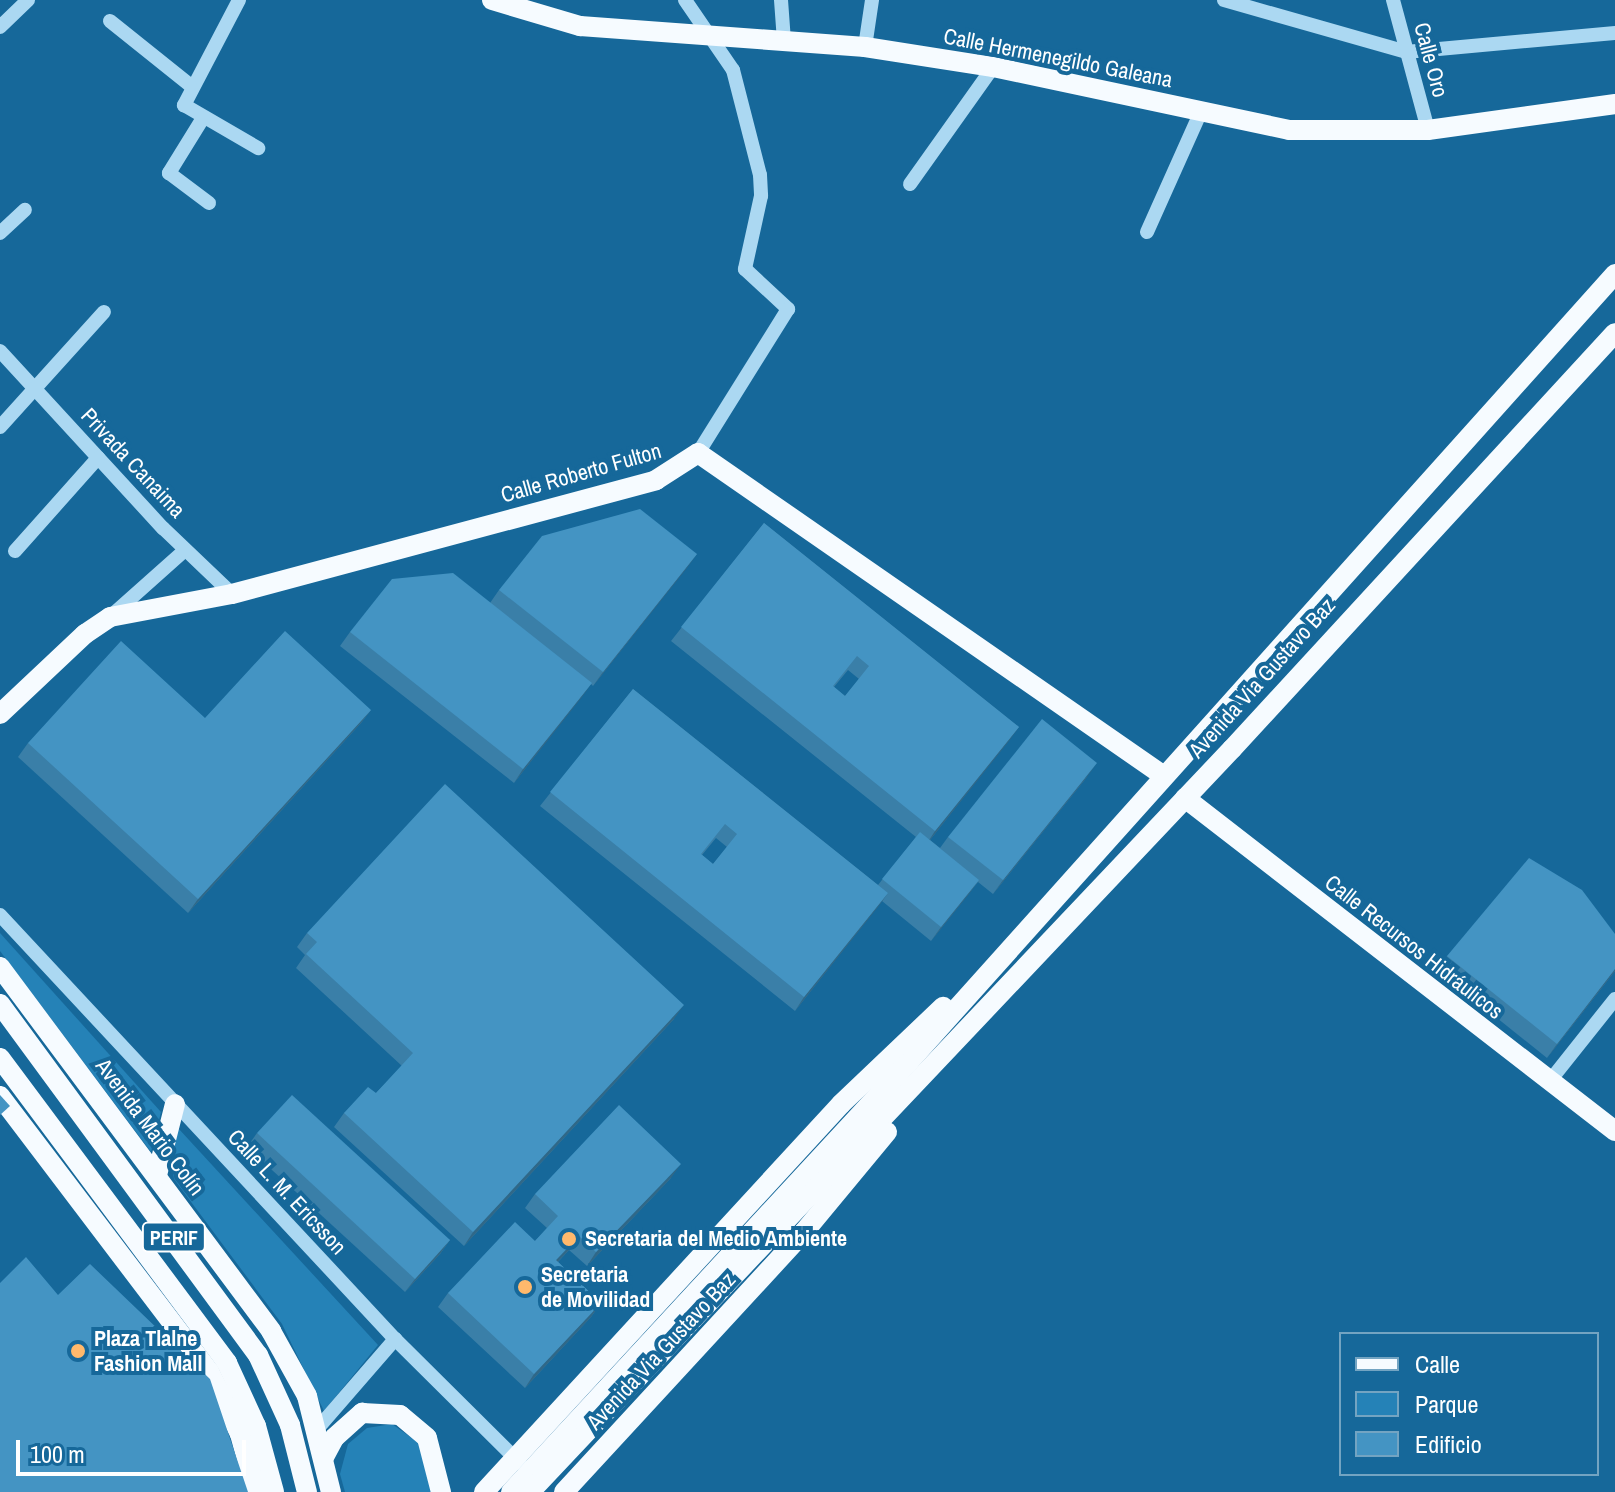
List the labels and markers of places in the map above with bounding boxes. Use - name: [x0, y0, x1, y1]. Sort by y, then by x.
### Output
- place label: Secretaria del Medio Ambiente: [585, 1226, 848, 1252]
- marker: Secretaria del Medio Ambiente: [560, 1230, 578, 1248]
- place label: Secretaria de Movilidad: [541, 1261, 650, 1312]
- marker: Secretaria de Movilidad: [516, 1278, 534, 1296]
- place label: Plaza Tlalne Fashion Mall: [94, 1325, 202, 1376]
- marker: Plaza Tlalne Fashion Mall: [69, 1342, 87, 1360]

